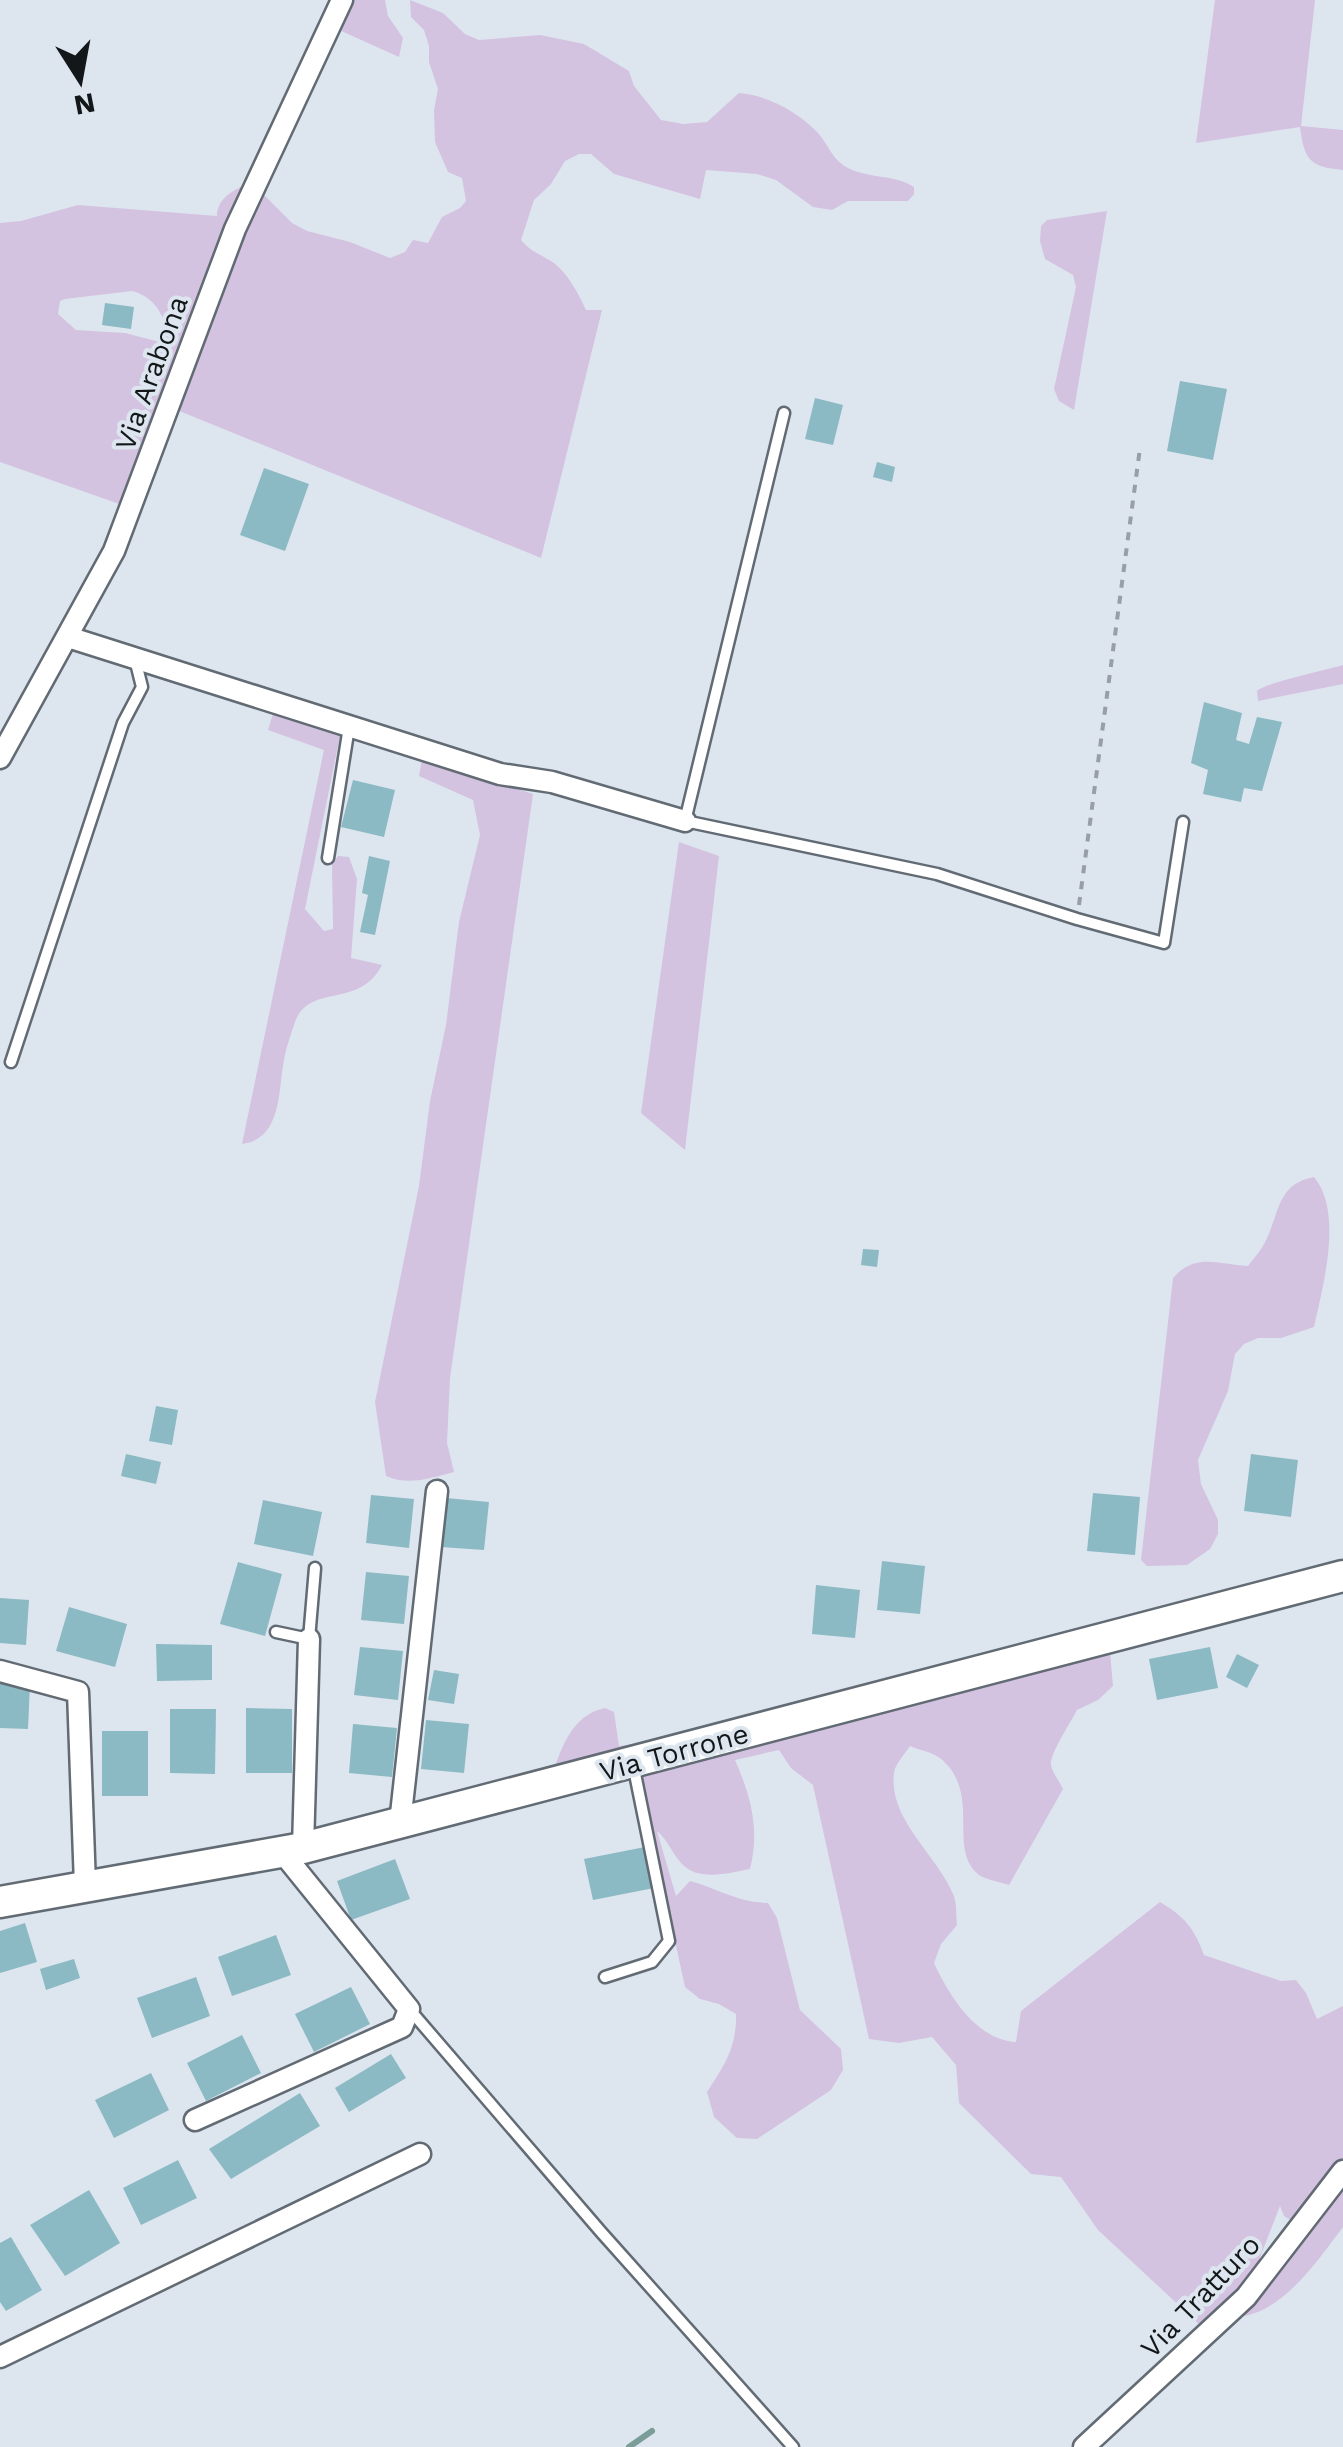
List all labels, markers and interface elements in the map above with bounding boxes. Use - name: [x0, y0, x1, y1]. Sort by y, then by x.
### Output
- north arrow: [30, 30, 130, 130]
- text: N: [71, 86, 98, 122]
- street label: Via Arabona: [108, 291, 195, 455]
- street label: Via Torrone: [596, 1717, 752, 1788]
- street label: Via Tratturo: [1134, 2228, 1267, 2365]

